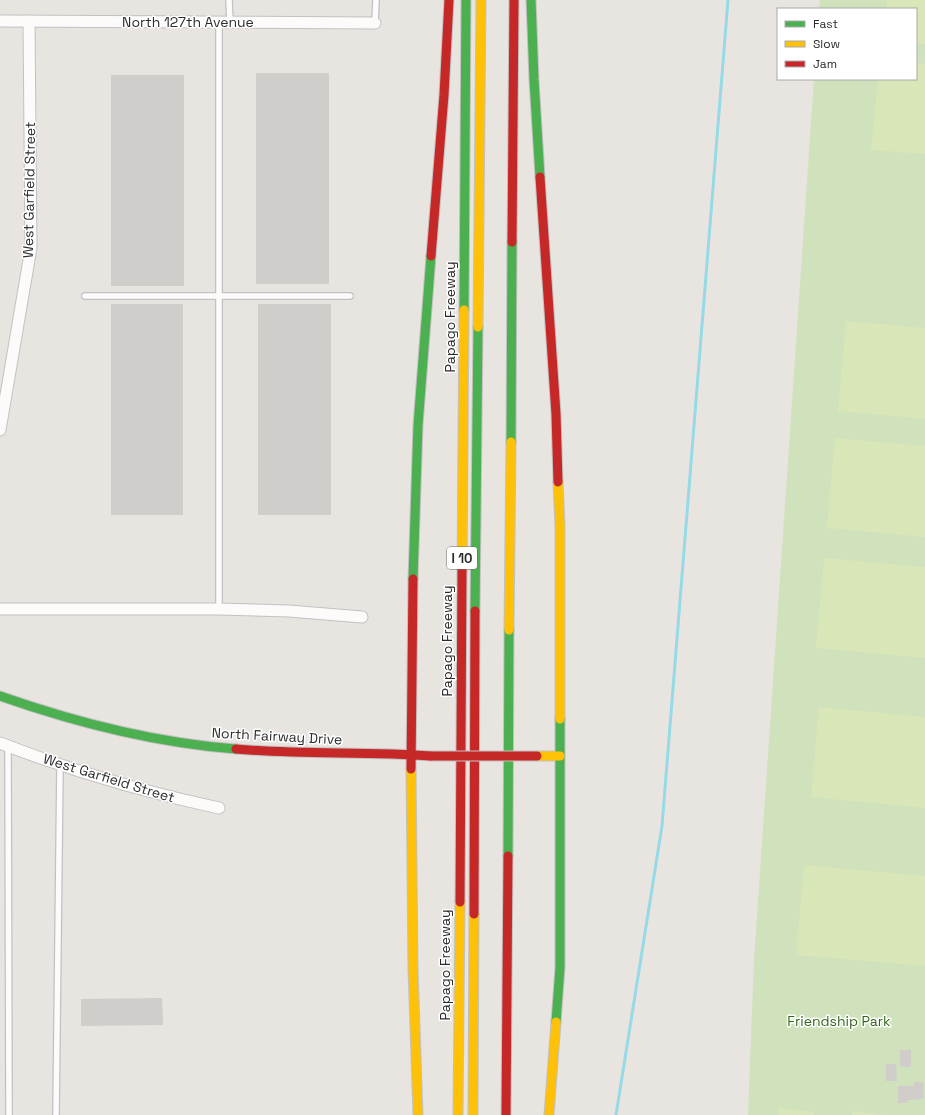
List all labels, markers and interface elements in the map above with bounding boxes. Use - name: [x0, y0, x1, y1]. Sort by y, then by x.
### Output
- legend: [777, 8, 917, 80]
- street label: North 127th Avenue: [122, 13, 254, 31]
- text: Fast: [813, 16, 838, 32]
- text: Slow: [813, 36, 840, 52]
- text: Jam: [813, 56, 837, 72]
- street label: West Garfield Street: [19, 122, 39, 258]
- street label: Papago Freeway: [441, 262, 459, 372]
- road number: I 10: [447, 547, 477, 569]
- street label: Papago Freeway: [438, 586, 456, 696]
- street label: North Fairway Drive: [211, 724, 343, 748]
- street label: West Garfield Street: [41, 749, 177, 807]
- street label: Papago Freeway: [436, 910, 454, 1020]
- park label: Friendship Park: [787, 1012, 891, 1030]

